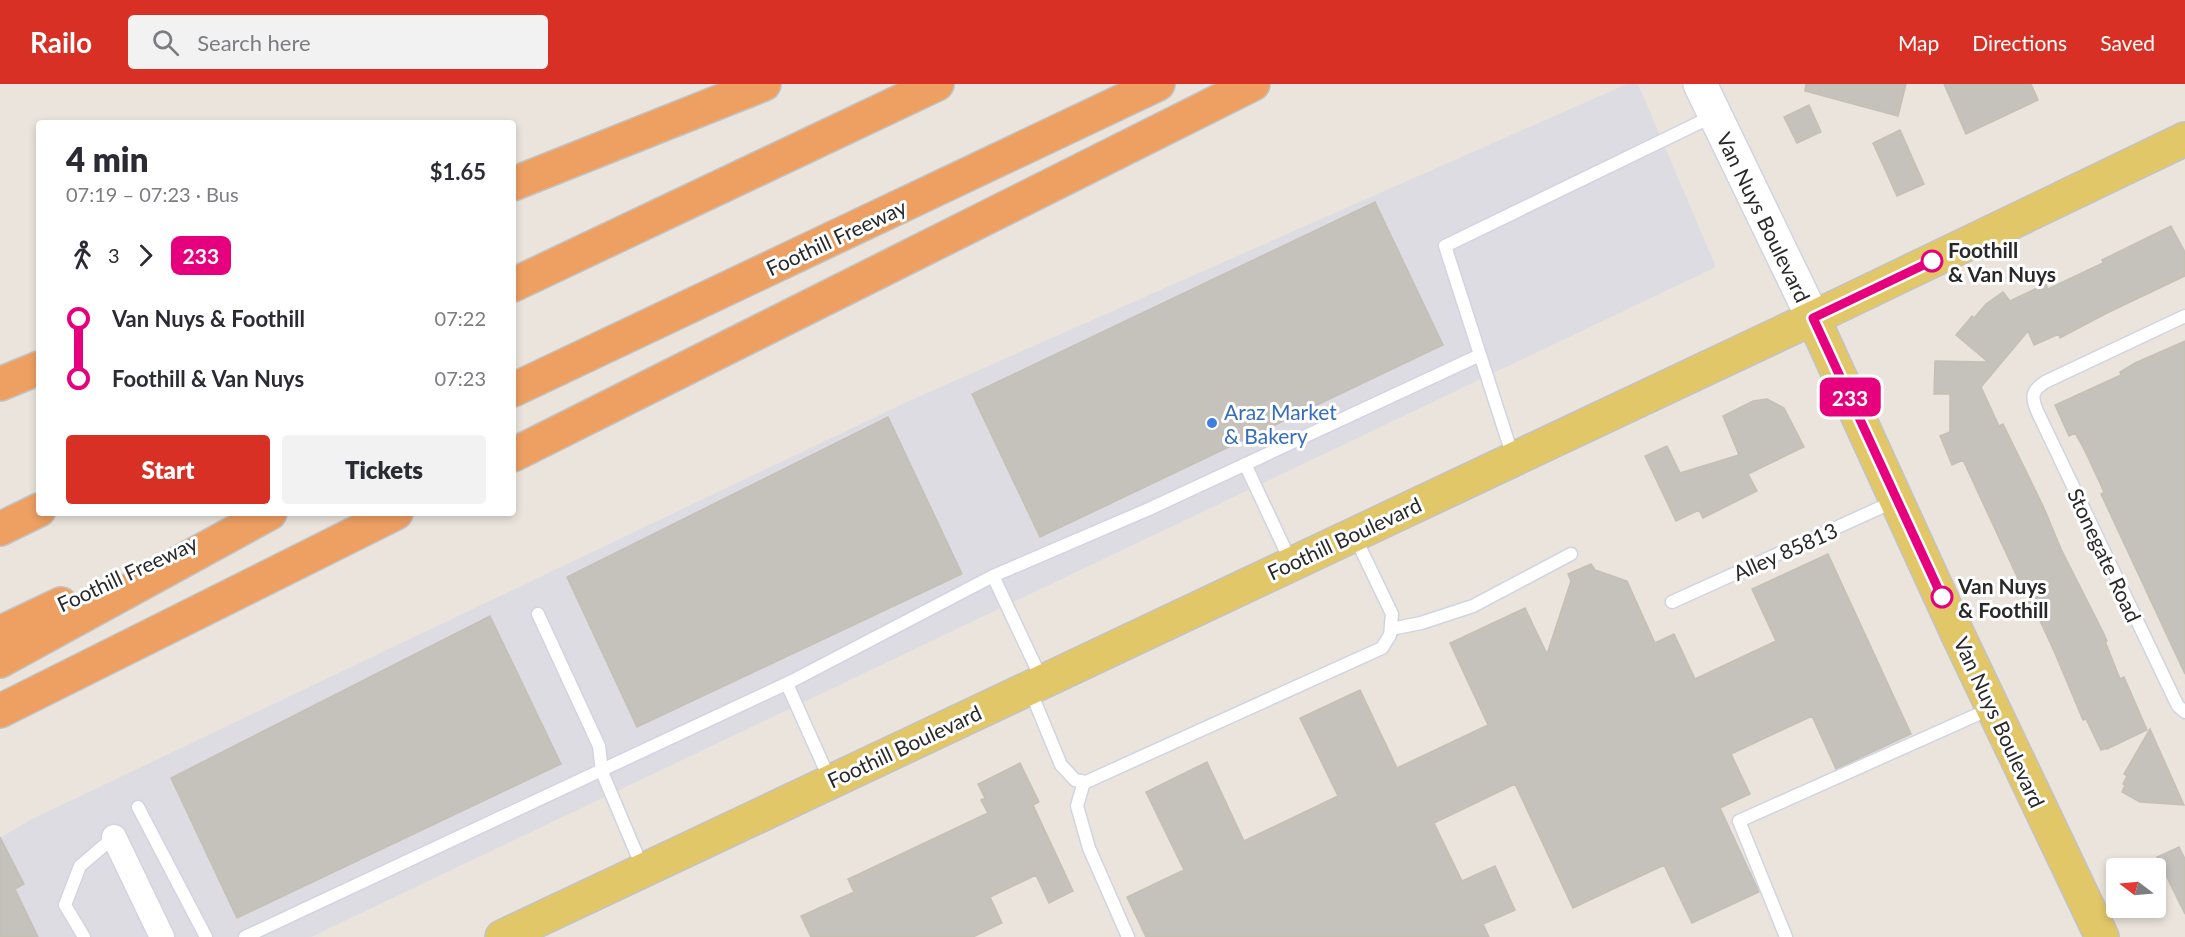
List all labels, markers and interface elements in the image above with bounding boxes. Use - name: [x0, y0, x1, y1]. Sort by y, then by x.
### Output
- search box: [128, 15, 548, 69]
- text: Railo: [30, 25, 92, 59]
- icon: search: [149, 26, 182, 59]
- text: Search here: [197, 29, 311, 56]
- text: Map: [1898, 30, 1939, 55]
- text: Directions: [1972, 30, 2067, 55]
- text: Saved: [2100, 30, 2155, 55]
- street label: Van Nuys Boulevard: [1712, 128, 1816, 306]
- text: 4 min: [66, 139, 148, 179]
- text: $1.65: [430, 158, 486, 185]
- text: 07:19 – 07:23 · Bus: [66, 182, 239, 206]
- street label: Foothill Freeway: [762, 194, 910, 280]
- place label: Foothill & Van Nuys: [1948, 237, 2056, 286]
- icon: walk: [66, 239, 99, 272]
- icon: forward: [129, 239, 162, 272]
- text: 3: [108, 243, 120, 267]
- text: 233: [183, 243, 219, 268]
- marker: Foothill & Van Nuys: [1921, 250, 1943, 272]
- text: Van Nuys & Foothill: [112, 305, 305, 332]
- text: 07:22: [435, 306, 486, 330]
- text: Foothill & Van Nuys: [112, 365, 304, 392]
- text: 07:23: [435, 366, 486, 390]
- line badge: 233: [1816, 378, 1884, 416]
- text: 233: [1832, 385, 1868, 410]
- place label: Araz Market & Bakery: [1224, 399, 1337, 448]
- marker: Araz Market & Bakery: [1205, 416, 1219, 430]
- button: Start: [66, 435, 270, 504]
- button: Tickets: [282, 435, 486, 504]
- street label: Stonegate Road: [2063, 484, 2147, 626]
- street label: Foothill Boulevard: [1263, 491, 1425, 585]
- street label: Alley 85813: [1729, 517, 1841, 585]
- street label: Foothill Freeway: [53, 530, 201, 616]
- place label: Van Nuys & Foothill: [1957, 573, 2049, 622]
- marker: Van Nuys & Foothill: [1931, 586, 1953, 608]
- street label: Van Nuys Boulevard: [1949, 633, 2051, 811]
- street label: Foothill Boulevard: [823, 699, 985, 793]
- north arrow: [2106, 858, 2166, 918]
- map controls: [2106, 858, 2166, 918]

